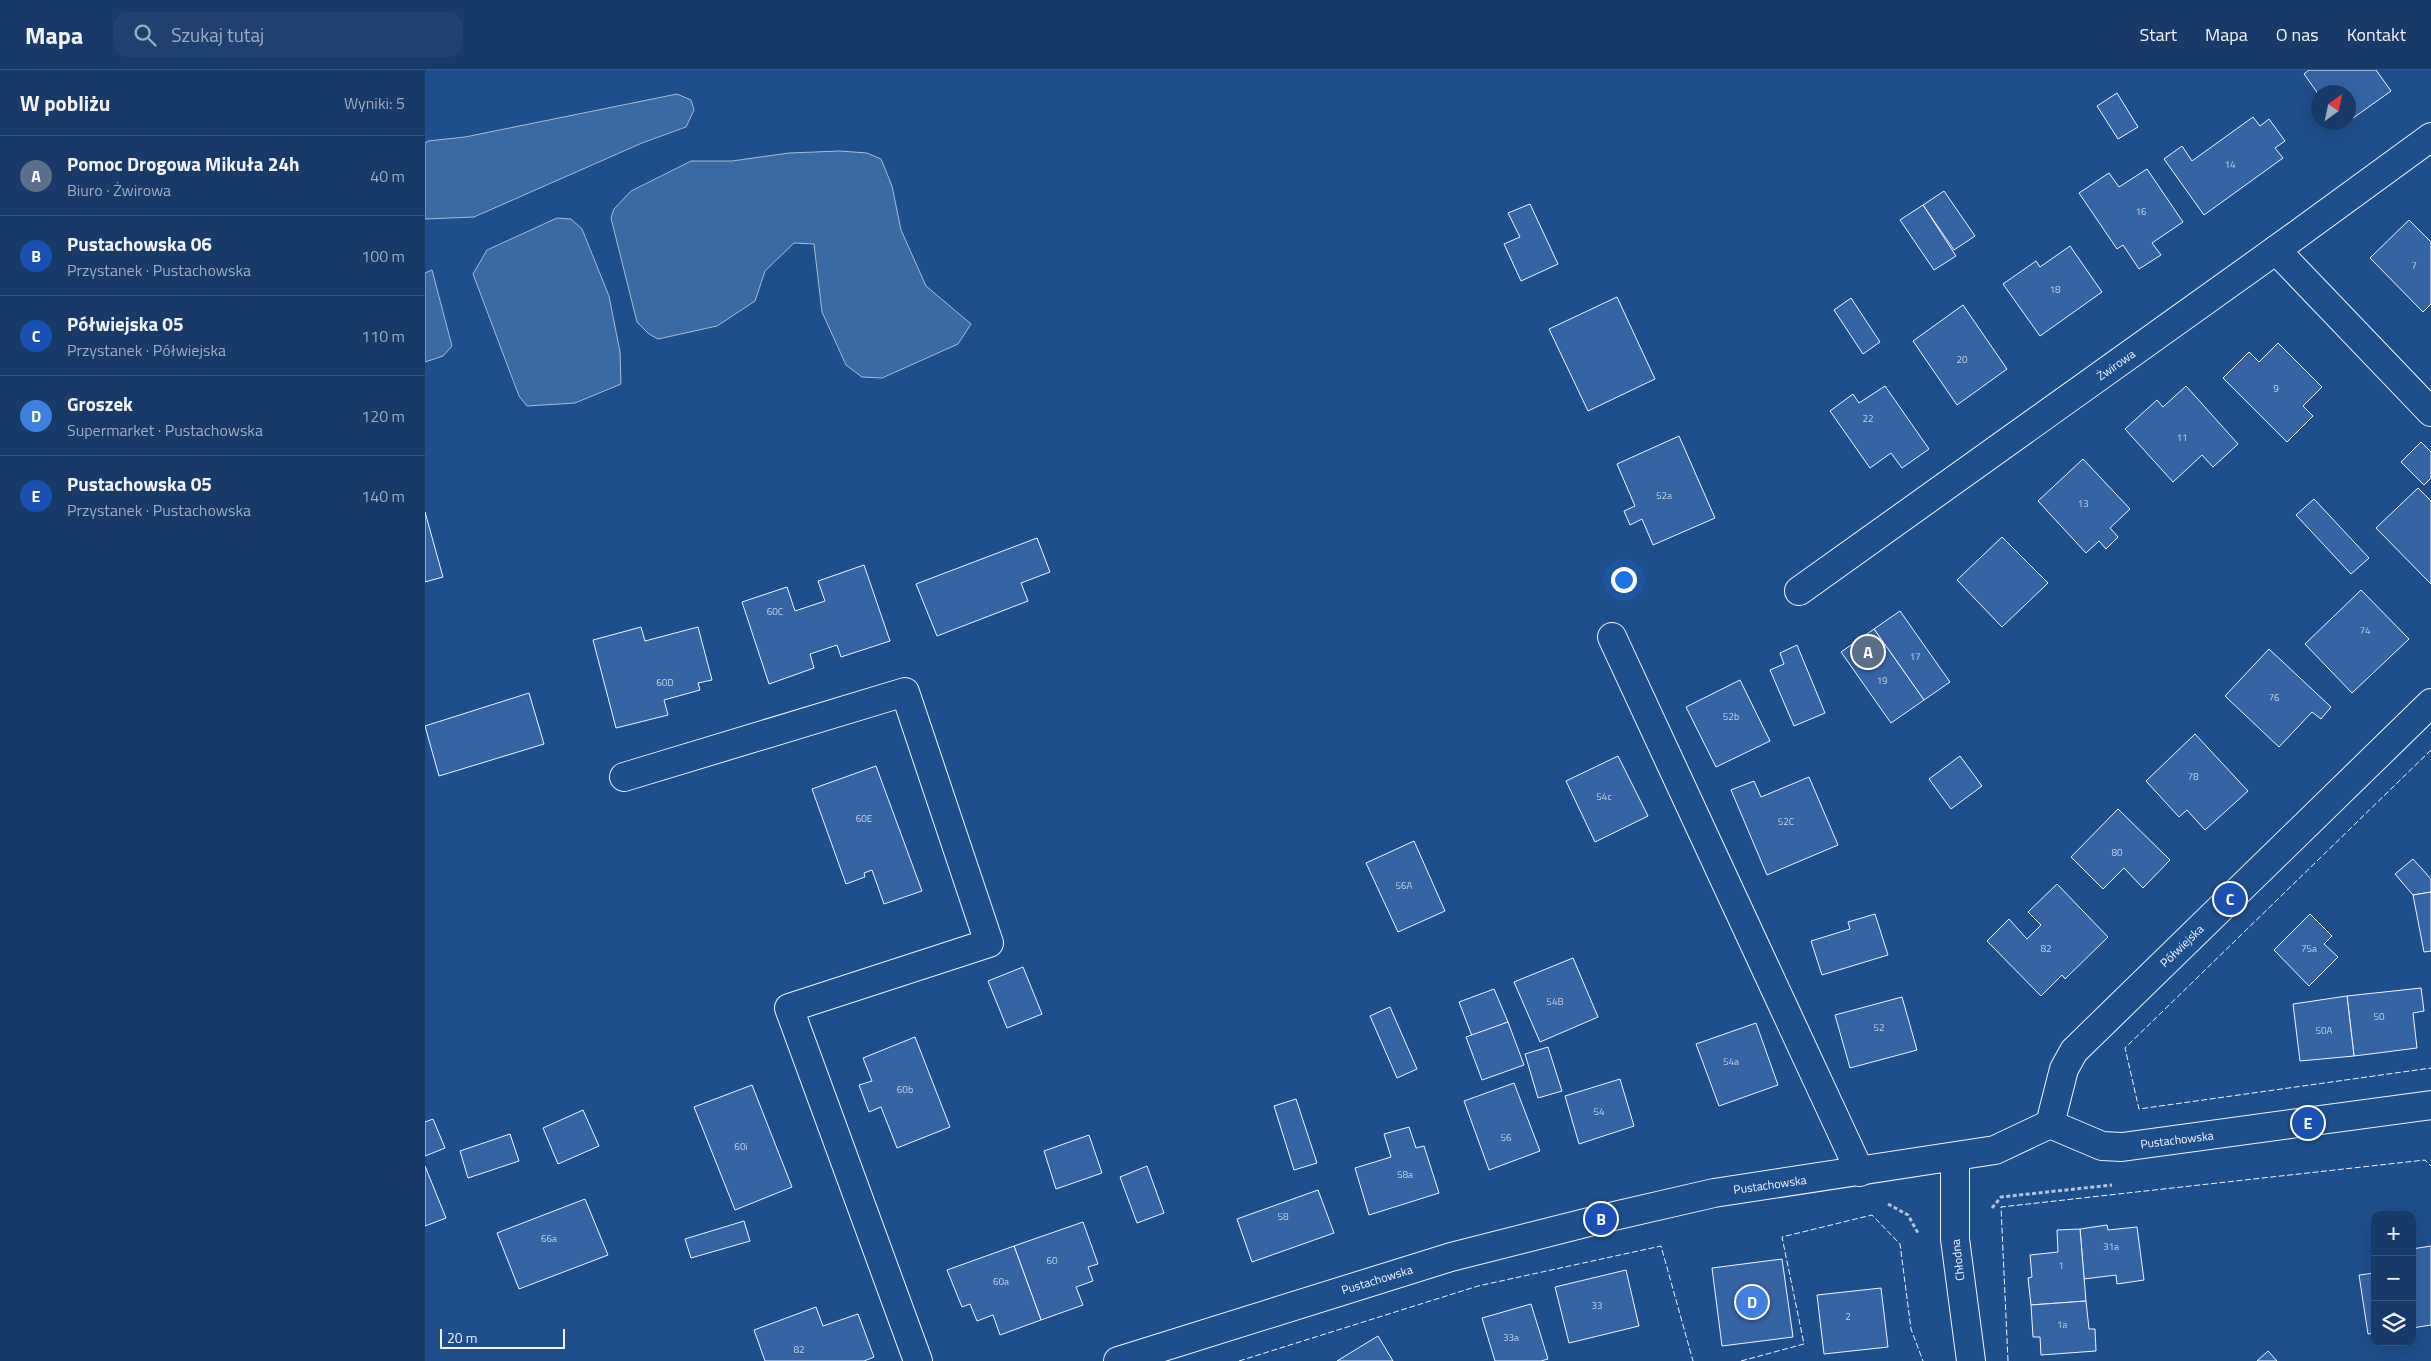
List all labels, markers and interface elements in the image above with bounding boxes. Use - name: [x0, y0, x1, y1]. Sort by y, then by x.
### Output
- search box: [113, 12, 463, 57]
- text: Mapa: [25, 17, 83, 53]
- text: Szukaj tutaj: [171, 20, 264, 49]
- icon: search: [131, 21, 159, 49]
- text: Start: [2140, 21, 2177, 48]
- text: Mapa: [2205, 21, 2248, 48]
- text: O nas: [2276, 21, 2319, 48]
- text: Kontakt: [2347, 21, 2406, 48]
- north arrow: [2311, 85, 2356, 130]
- text: W pobliżu: [20, 87, 110, 119]
- text: Wyniki: 5: [344, 91, 405, 115]
- text: Pomoc Drogowa Mikuła 24h: [67, 149, 300, 178]
- house number: 14: [2224, 157, 2236, 172]
- text: A: [31, 164, 41, 188]
- text: 40 m: [370, 164, 405, 188]
- text: Biuro · Żwirowa: [67, 178, 171, 202]
- house number: 16: [2135, 204, 2147, 219]
- text: Pustachowska 06: [67, 229, 212, 258]
- text: B: [31, 244, 41, 268]
- text: 100 m: [361, 244, 405, 268]
- text: Przystanek · Pustachowska: [67, 258, 251, 282]
- house number: 7: [2411, 258, 2417, 273]
- house number: 18: [2049, 282, 2061, 297]
- text: Półwiejska 05: [67, 309, 184, 338]
- text: C: [32, 324, 40, 348]
- text: 110 m: [361, 324, 405, 348]
- text: Przystanek · Półwiejska: [67, 338, 226, 362]
- street label: Żwirowa: [2092, 344, 2139, 385]
- house number: 20: [1956, 352, 1968, 367]
- house number: 9: [2273, 381, 2279, 396]
- text: Groszek: [67, 389, 133, 418]
- text: D: [31, 404, 41, 428]
- text: 120 m: [361, 404, 405, 428]
- house number: 22: [1862, 411, 1874, 426]
- text: Supermarket · Pustachowska: [67, 418, 263, 442]
- house number: 11: [2176, 430, 2188, 445]
- text: Pustachowska 05: [67, 469, 212, 498]
- text: E: [32, 484, 40, 508]
- text: 140 m: [361, 484, 405, 508]
- house number: 52a: [1656, 488, 1672, 503]
- house number: 13: [2077, 496, 2089, 511]
- text: Przystanek · Pustachowska: [67, 498, 251, 522]
- your location: [1611, 567, 1637, 593]
- house number: 60C: [767, 604, 784, 619]
- house number: 74: [2359, 623, 2371, 638]
- pin: A: [1852, 633, 1884, 671]
- house number: 17: [1909, 649, 1921, 664]
- house number: 19: [1876, 673, 1888, 688]
- house number: 60D: [656, 675, 674, 690]
- house number: 76: [2268, 690, 2280, 705]
- house number: 52b: [1723, 709, 1739, 724]
- house number: 78: [2187, 769, 2199, 784]
- house number: 54c: [1596, 789, 1612, 804]
- house number: 60E: [856, 811, 873, 826]
- house number: 52C: [1778, 814, 1795, 829]
- house number: 80: [2111, 845, 2123, 860]
- house number: 56A: [1395, 878, 1413, 893]
- pin: C: [2214, 880, 2246, 918]
- street label: Półwiejska: [2155, 920, 2208, 972]
- house number: 82: [2040, 941, 2052, 956]
- house number: 75a: [2301, 941, 2317, 956]
- house number: 54B: [1546, 994, 1564, 1009]
- house number: 50: [2373, 1009, 2385, 1024]
- house number: 52: [1873, 1020, 1885, 1035]
- house number: 50A: [2315, 1023, 2333, 1038]
- house number: 54a: [1723, 1054, 1739, 1069]
- house number: 60b: [897, 1082, 913, 1097]
- house number: 54: [1593, 1104, 1605, 1119]
- pin: E: [2292, 1104, 2324, 1142]
- street label: Pustachowska: [2139, 1126, 2215, 1153]
- house number: 56: [1500, 1130, 1512, 1145]
- house number: 60i: [734, 1139, 748, 1154]
- house number: 58a: [1397, 1167, 1413, 1182]
- street label: Pustachowska: [1732, 1170, 1808, 1199]
- pin: B: [1585, 1200, 1617, 1238]
- house number: 58: [1277, 1209, 1289, 1224]
- map controls: [2371, 1211, 2416, 1346]
- button: +: [2371, 1211, 2416, 1256]
- house number: 66a: [541, 1231, 557, 1246]
- street label: Chłodna: [1946, 1238, 1969, 1282]
- house number: 31a: [2103, 1239, 2119, 1254]
- house number: 60: [1046, 1253, 1058, 1268]
- button: −: [2371, 1256, 2416, 1301]
- house number: 1: [2058, 1258, 2064, 1273]
- street label: Pustachowska: [1339, 1260, 1415, 1299]
- house number: 60a: [993, 1274, 1009, 1289]
- pin: D: [1736, 1283, 1768, 1321]
- house number: 33: [1591, 1298, 1603, 1313]
- button: layers: [2371, 1301, 2416, 1346]
- house number: 2: [1845, 1309, 1851, 1324]
- house number: 1a: [2057, 1317, 2067, 1332]
- scale bar: [440, 1326, 565, 1349]
- text: 20 m: [447, 1327, 477, 1348]
- house number: 33a: [1503, 1330, 1519, 1345]
- house number: 82: [793, 1342, 805, 1357]

